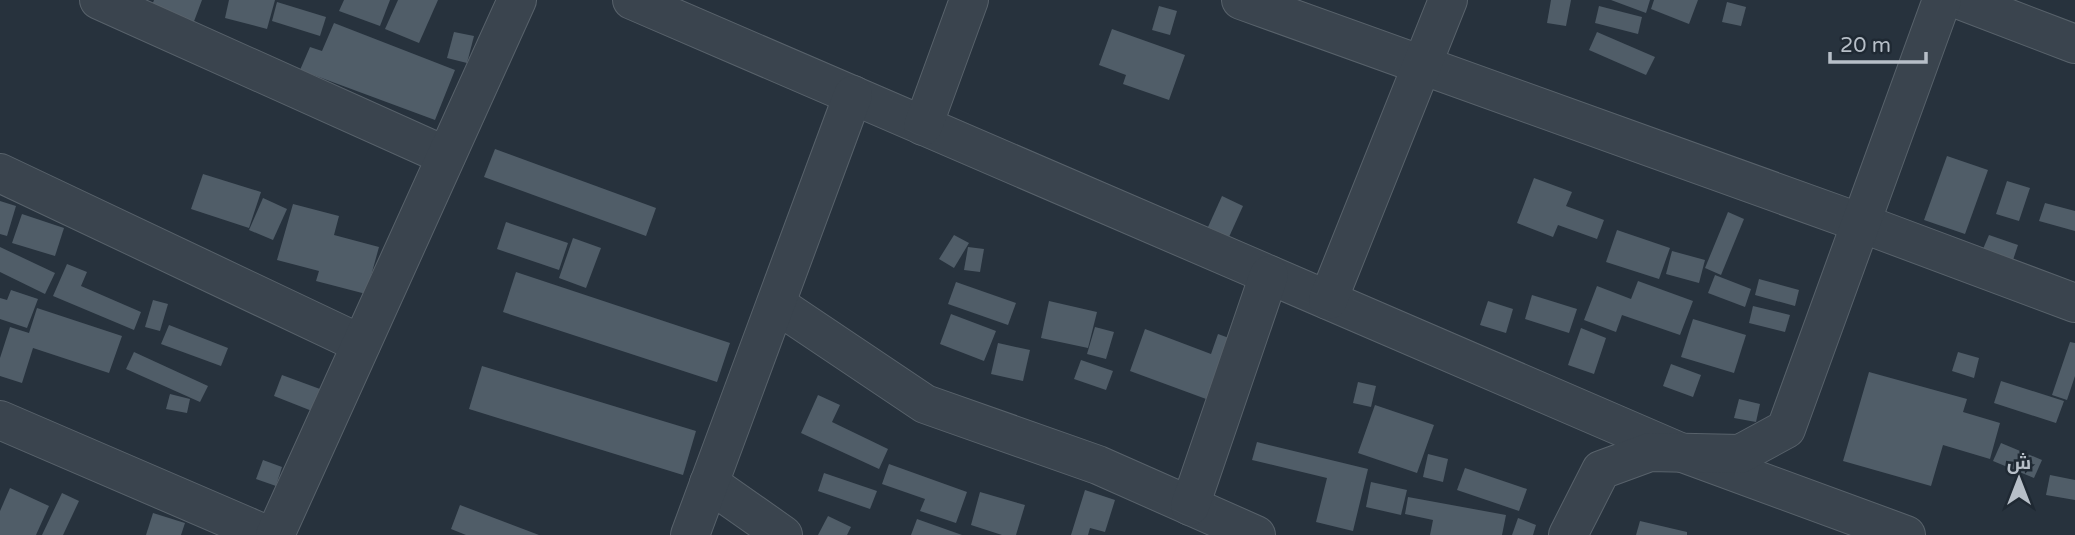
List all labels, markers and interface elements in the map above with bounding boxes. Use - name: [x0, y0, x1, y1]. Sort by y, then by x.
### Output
- scale bar: [1830, 21, 1926, 65]
- text: 20 m: [1840, 33, 1891, 58]
- north arrow: [1984, 444, 2054, 514]
- text: ش: [2007, 452, 2031, 474]

